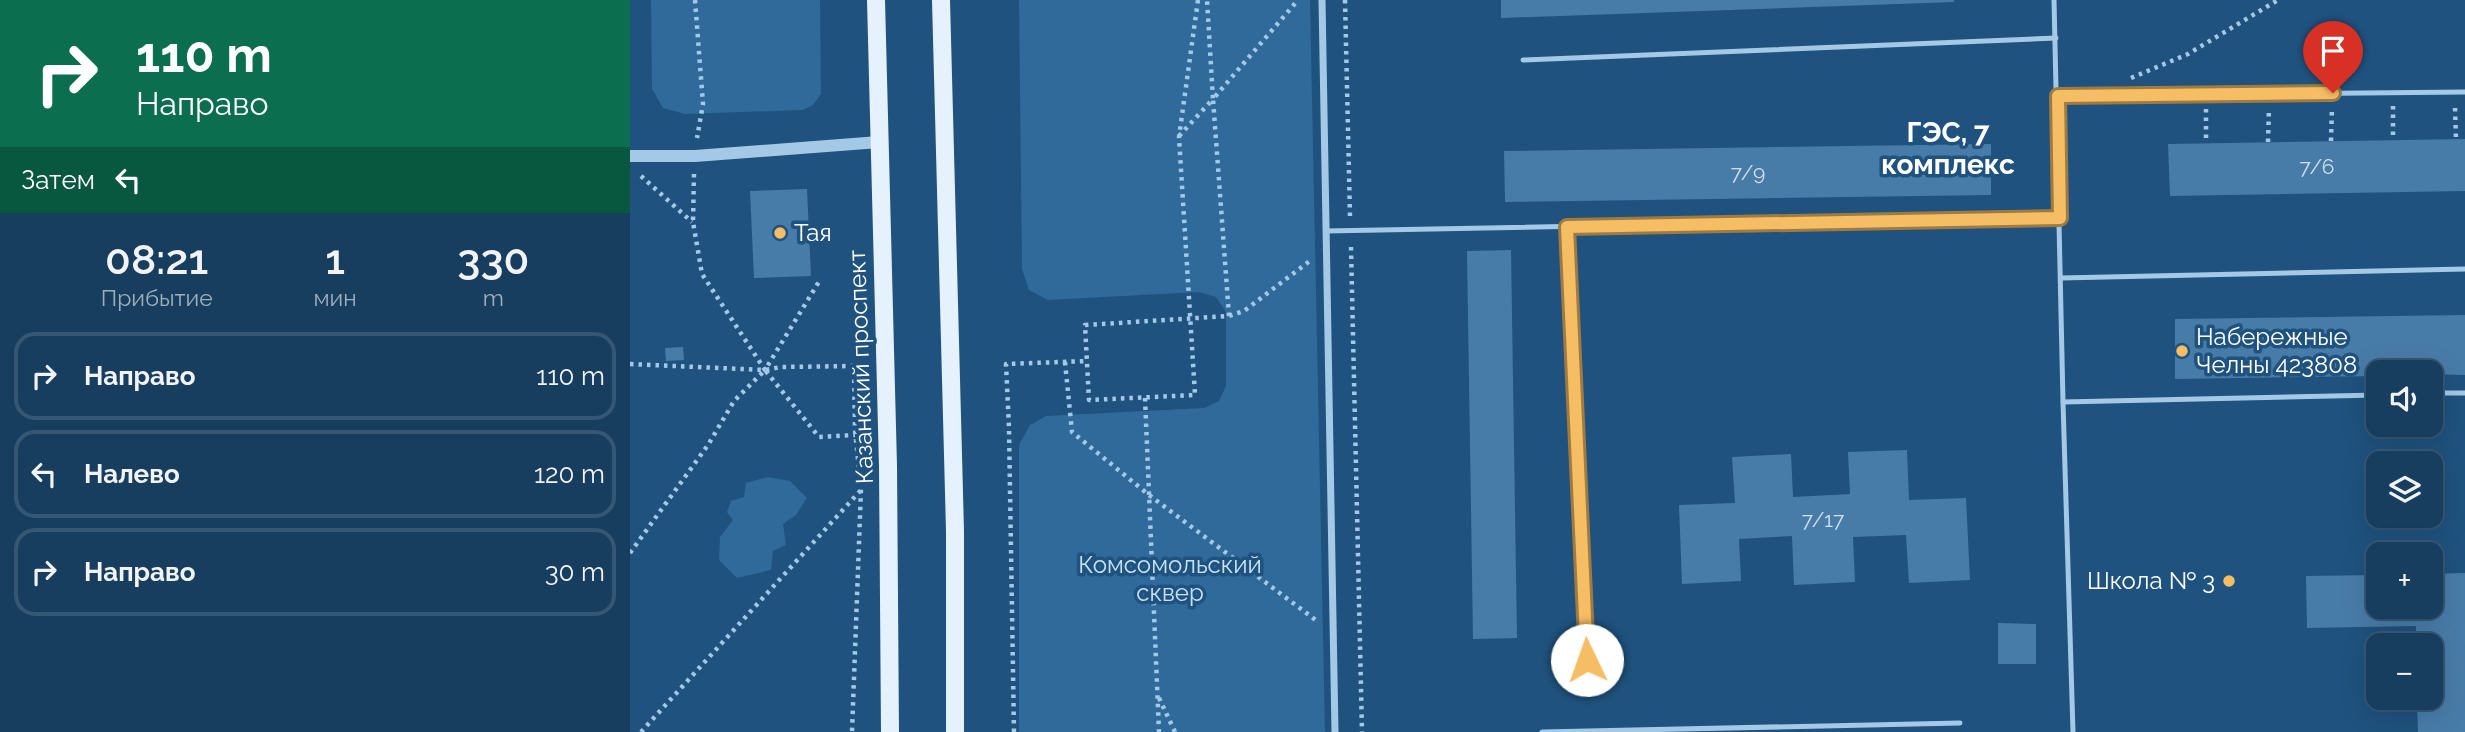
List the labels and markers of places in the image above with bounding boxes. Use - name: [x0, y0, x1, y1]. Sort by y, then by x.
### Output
- pin: [2303, 21, 2363, 93]
- place label: Тая: [794, 218, 832, 247]
- marker: Тая: [772, 225, 788, 241]
- place label: Набережные Челны 423808: [2196, 322, 2357, 379]
- marker: Набережные Челны 423808: [2174, 343, 2190, 359]
- place label: Школа № 3: [2087, 566, 2215, 595]
- marker: Школа № 3: [2221, 573, 2237, 589]

